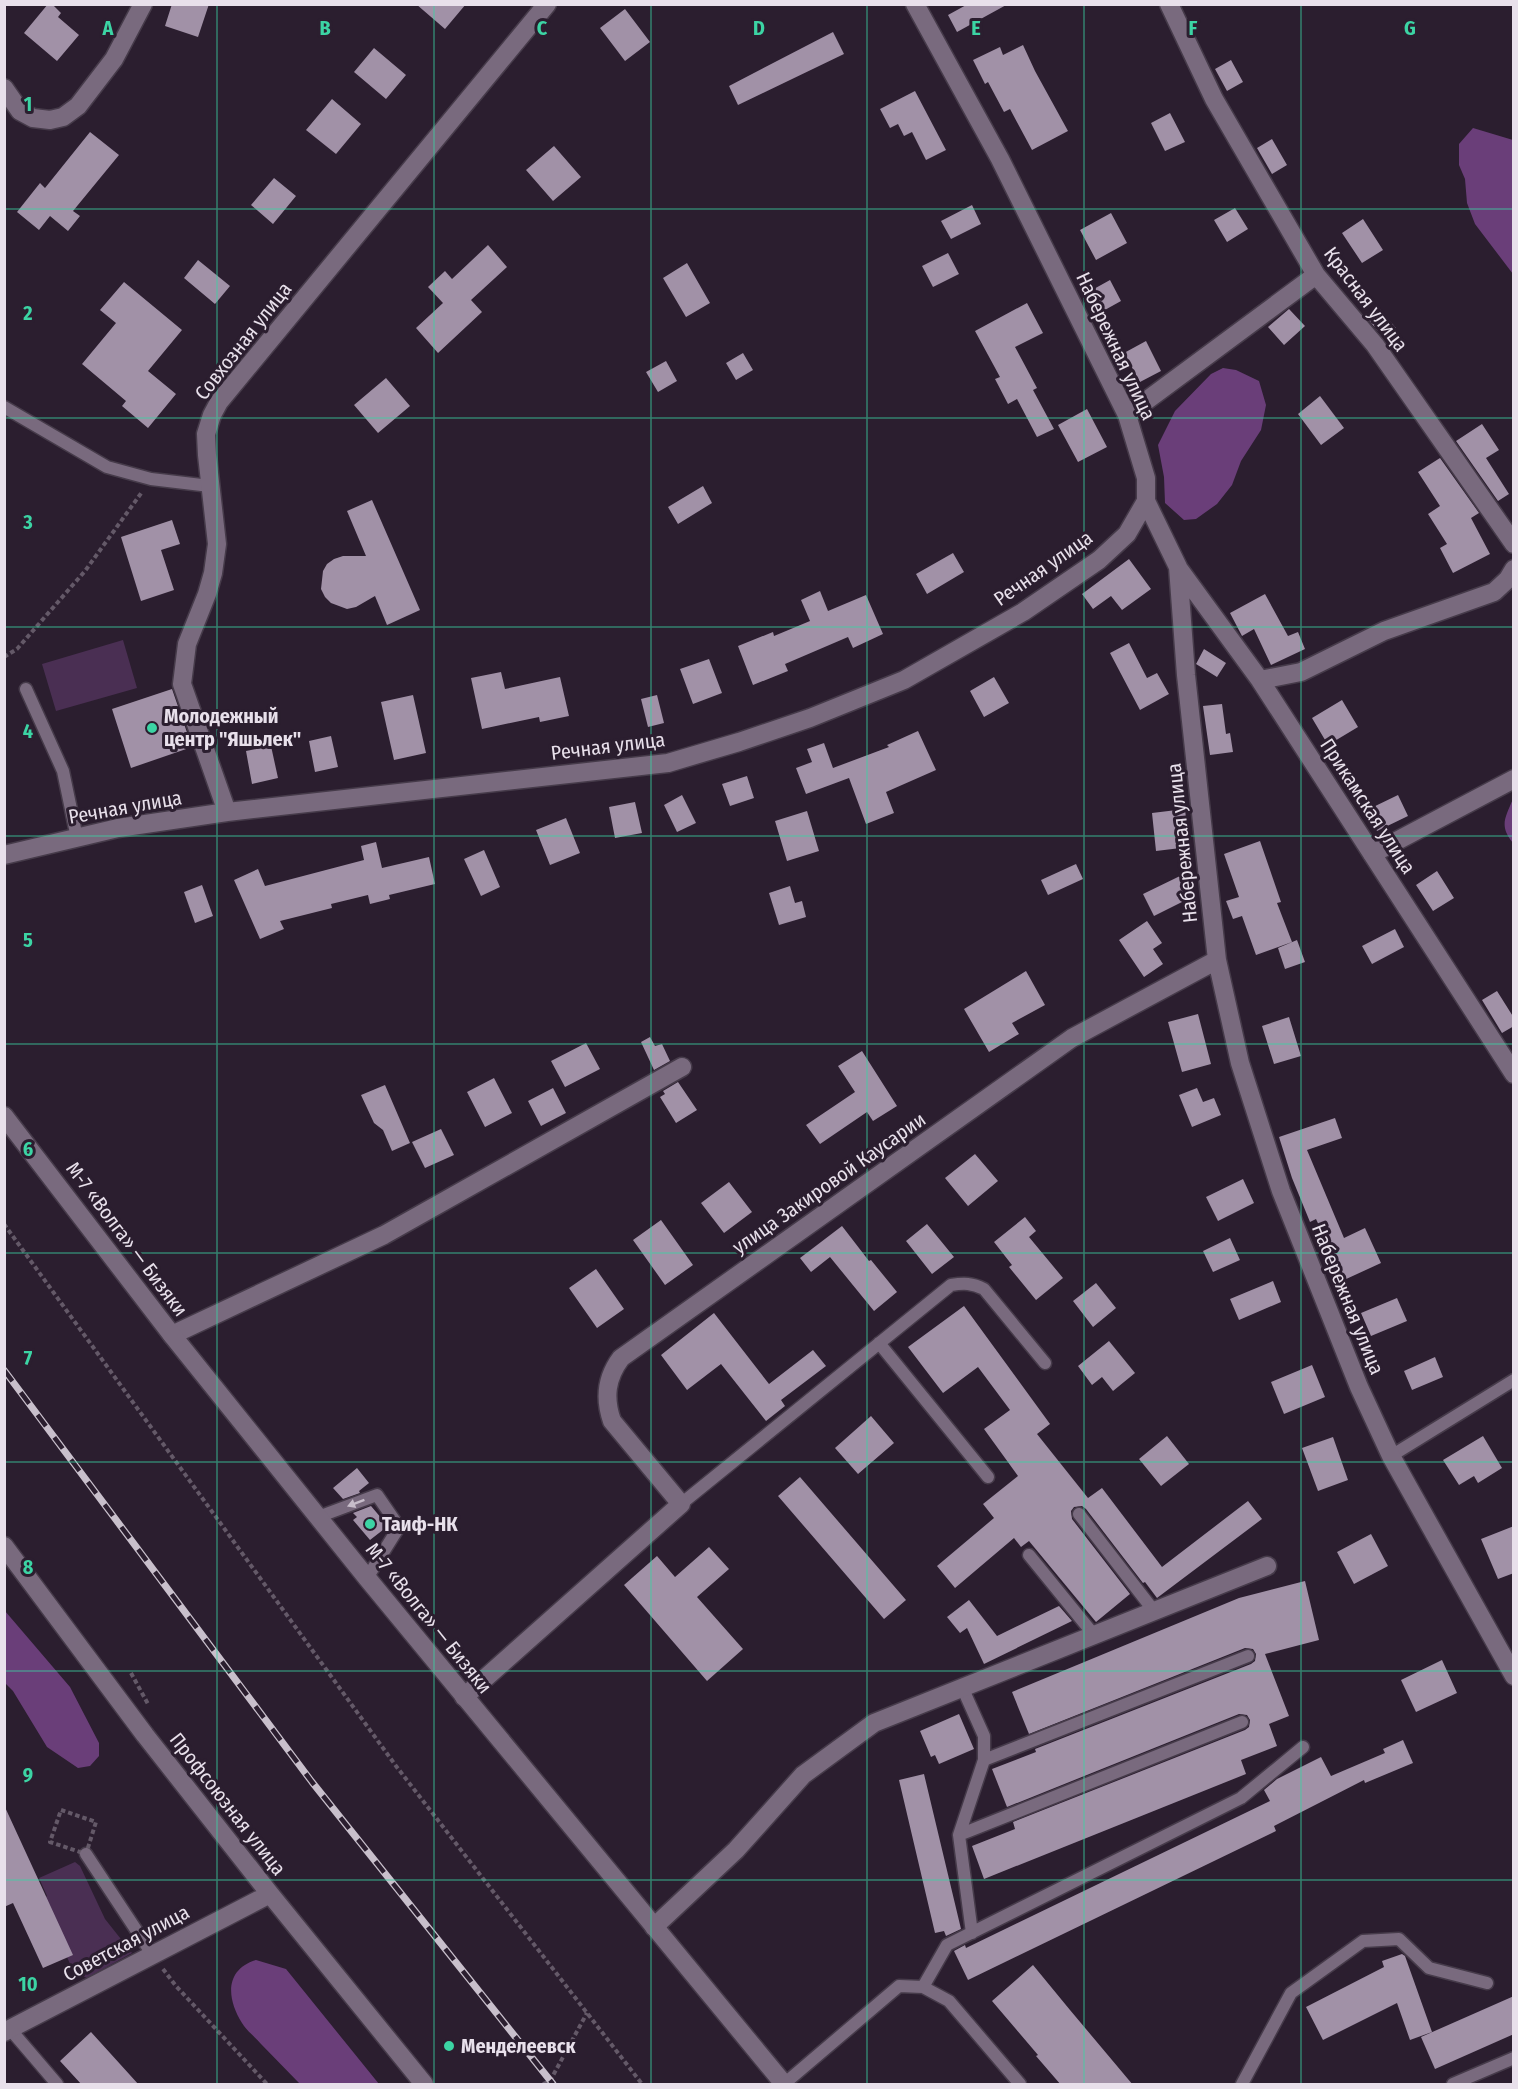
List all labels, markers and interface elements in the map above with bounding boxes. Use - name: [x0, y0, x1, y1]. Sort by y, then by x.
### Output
- text: A: [102, 16, 115, 40]
- text: B: [319, 16, 331, 40]
- text: C: [537, 16, 548, 40]
- text: D: [753, 16, 765, 40]
- text: E: [971, 16, 981, 40]
- text: F: [1189, 16, 1198, 40]
- text: G: [1404, 16, 1416, 40]
- text: 1: [24, 92, 32, 116]
- street label: Красная улица: [1319, 242, 1413, 356]
- street label: Набережная улица: [1071, 268, 1161, 424]
- street label: Совхозная улица: [190, 277, 296, 405]
- text: 2: [22, 301, 33, 325]
- text: 3: [22, 510, 33, 534]
- street label: Речная улица: [989, 525, 1097, 611]
- place label: Молодежный центр "Яшьлек": [164, 704, 301, 751]
- text: 4: [23, 719, 33, 743]
- marker: Молодежный центр "Яшьлек": [145, 721, 159, 735]
- street label: Речная улица: [550, 727, 666, 765]
- street label: Прикамская улица: [1315, 734, 1421, 878]
- street label: Набережная улица: [1162, 762, 1202, 924]
- street label: Речная улица: [66, 785, 184, 829]
- text: 5: [23, 928, 33, 952]
- street label: улица Закировой Каусарии: [728, 1107, 930, 1259]
- text: 6: [23, 1137, 33, 1161]
- street label: М-7 «Волга» — Бизяки: [61, 1157, 193, 1321]
- street label: Набережная улица: [1307, 1220, 1389, 1378]
- text: 7: [24, 1346, 33, 1370]
- one-way arrow: [347, 1498, 365, 1508]
- place label: Таиф-НК: [382, 1512, 458, 1536]
- marker: Таиф-НК: [363, 1517, 377, 1531]
- street label: М-7 «Волга» — Бизяки: [361, 1538, 497, 1698]
- text: 8: [23, 1555, 34, 1579]
- street label: Профсоюзная улица: [165, 1728, 291, 1880]
- text: 9: [23, 1763, 33, 1787]
- street label: Советская улица: [59, 1900, 193, 1986]
- text: 10: [18, 1972, 38, 1996]
- place label: Менделеевск: [461, 2034, 576, 2058]
- marker: Менделеевск: [442, 2039, 456, 2053]

